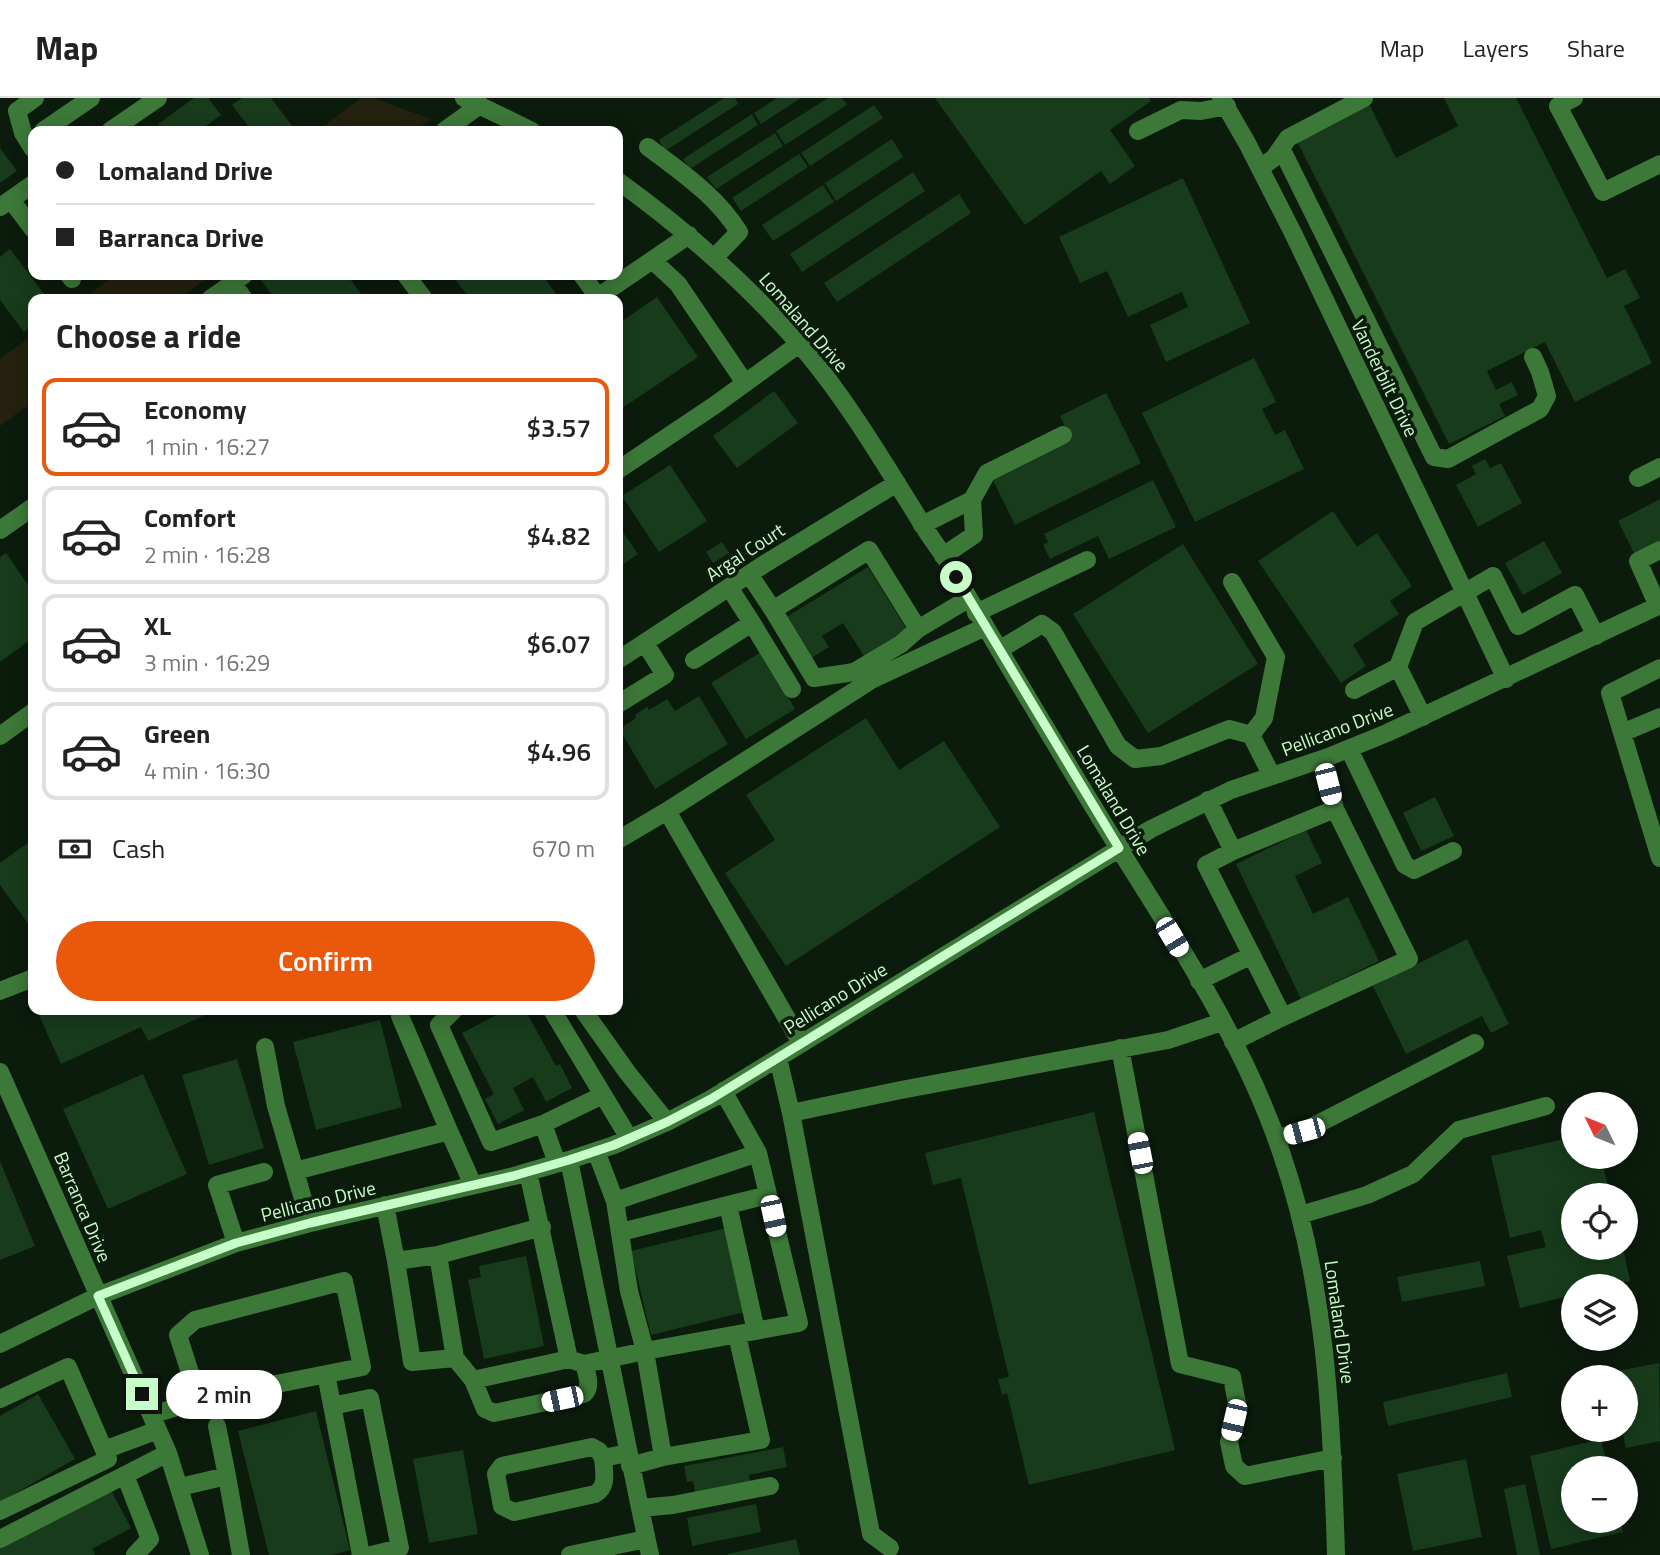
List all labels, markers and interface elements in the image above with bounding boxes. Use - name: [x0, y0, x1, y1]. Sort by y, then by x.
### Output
- text: Map: [35, 23, 98, 73]
- text: Map: [1380, 30, 1425, 66]
- text: Layers: [1463, 30, 1529, 66]
- text: Share: [1567, 30, 1625, 66]
- text: Lomaland Drive: [98, 151, 273, 190]
- text: Barranca Drive: [98, 218, 264, 257]
- street label: Lomaland Drive: [753, 265, 856, 378]
- text: Choose a ride: [56, 312, 241, 360]
- street label: Vanderbilt Drive: [1344, 314, 1426, 441]
- text: Economy: [144, 390, 246, 429]
- icon: car: [60, 396, 123, 459]
- text: $3.57: [527, 408, 591, 447]
- text: 1 min · 16:27: [144, 429, 270, 464]
- text: Comfort: [144, 498, 236, 537]
- icon: car: [60, 504, 123, 567]
- street label: Argal Court: [699, 515, 790, 588]
- text: $4.82: [527, 516, 591, 555]
- text: 2 min · 16:28: [144, 537, 270, 572]
- route start: [940, 561, 972, 593]
- text: XL: [144, 606, 171, 645]
- icon: car: [60, 612, 123, 675]
- text: $6.07: [527, 624, 591, 663]
- text: 3 min · 16:29: [144, 645, 270, 680]
- street label: Pellicano Drive: [1277, 694, 1397, 763]
- text: Green: [144, 714, 210, 753]
- icon: car: [60, 720, 123, 783]
- text: $4.96: [527, 732, 591, 771]
- street label: Lomaland Drive: [1070, 739, 1159, 861]
- text: 4 min · 16:30: [144, 753, 270, 788]
- car: [1313, 761, 1344, 807]
- text: Cash: [112, 829, 165, 868]
- icon: cash: [56, 830, 94, 868]
- text: 670 m: [532, 831, 595, 866]
- car: [1153, 914, 1192, 960]
- button: Confirm: [56, 921, 595, 1001]
- street label: Pellicano Drive: [777, 954, 892, 1041]
- north arrow: [1561, 1092, 1638, 1169]
- map controls: [1561, 1092, 1638, 1533]
- car: [1281, 1115, 1328, 1147]
- car: [1126, 1130, 1155, 1176]
- street label: Barranca Drive: [47, 1147, 120, 1267]
- street label: Pellicano Drive: [257, 1172, 378, 1229]
- button: locate: [1561, 1183, 1638, 1260]
- car: [759, 1193, 788, 1239]
- street label: Lomaland Drive: [1317, 1258, 1364, 1386]
- button: layers: [1561, 1274, 1638, 1351]
- button: +: [1561, 1365, 1638, 1442]
- callout: 2 min: [166, 1370, 282, 1418]
- text: 2 min: [196, 1377, 252, 1412]
- route end: [126, 1378, 158, 1410]
- car: [540, 1384, 585, 1414]
- car: [1220, 1397, 1249, 1443]
- button: −: [1561, 1456, 1638, 1533]

